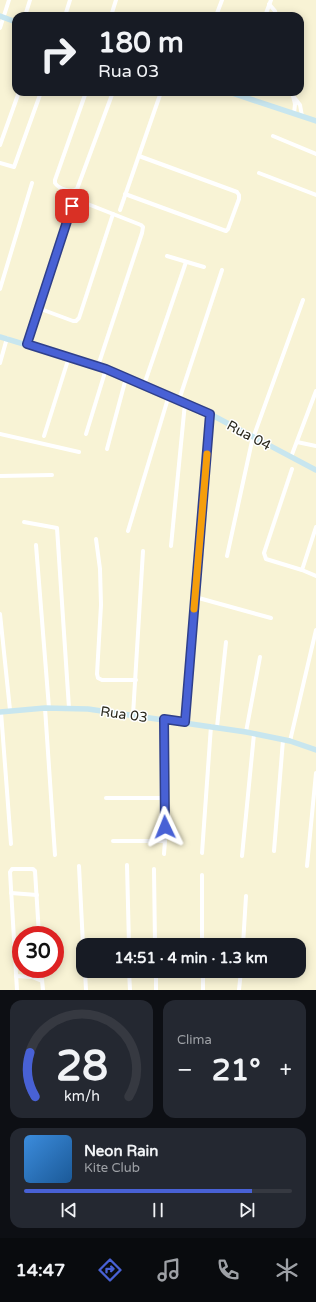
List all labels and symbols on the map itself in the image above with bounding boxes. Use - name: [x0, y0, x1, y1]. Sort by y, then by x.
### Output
- pin: [55, 189, 89, 223]
- street label: Rua 04: [224, 417, 274, 454]
- street label: Rua 03: [99, 703, 149, 726]
- position arrow: [144, 806, 186, 848]
- speed limit sign: 30: [12, 926, 64, 978]

